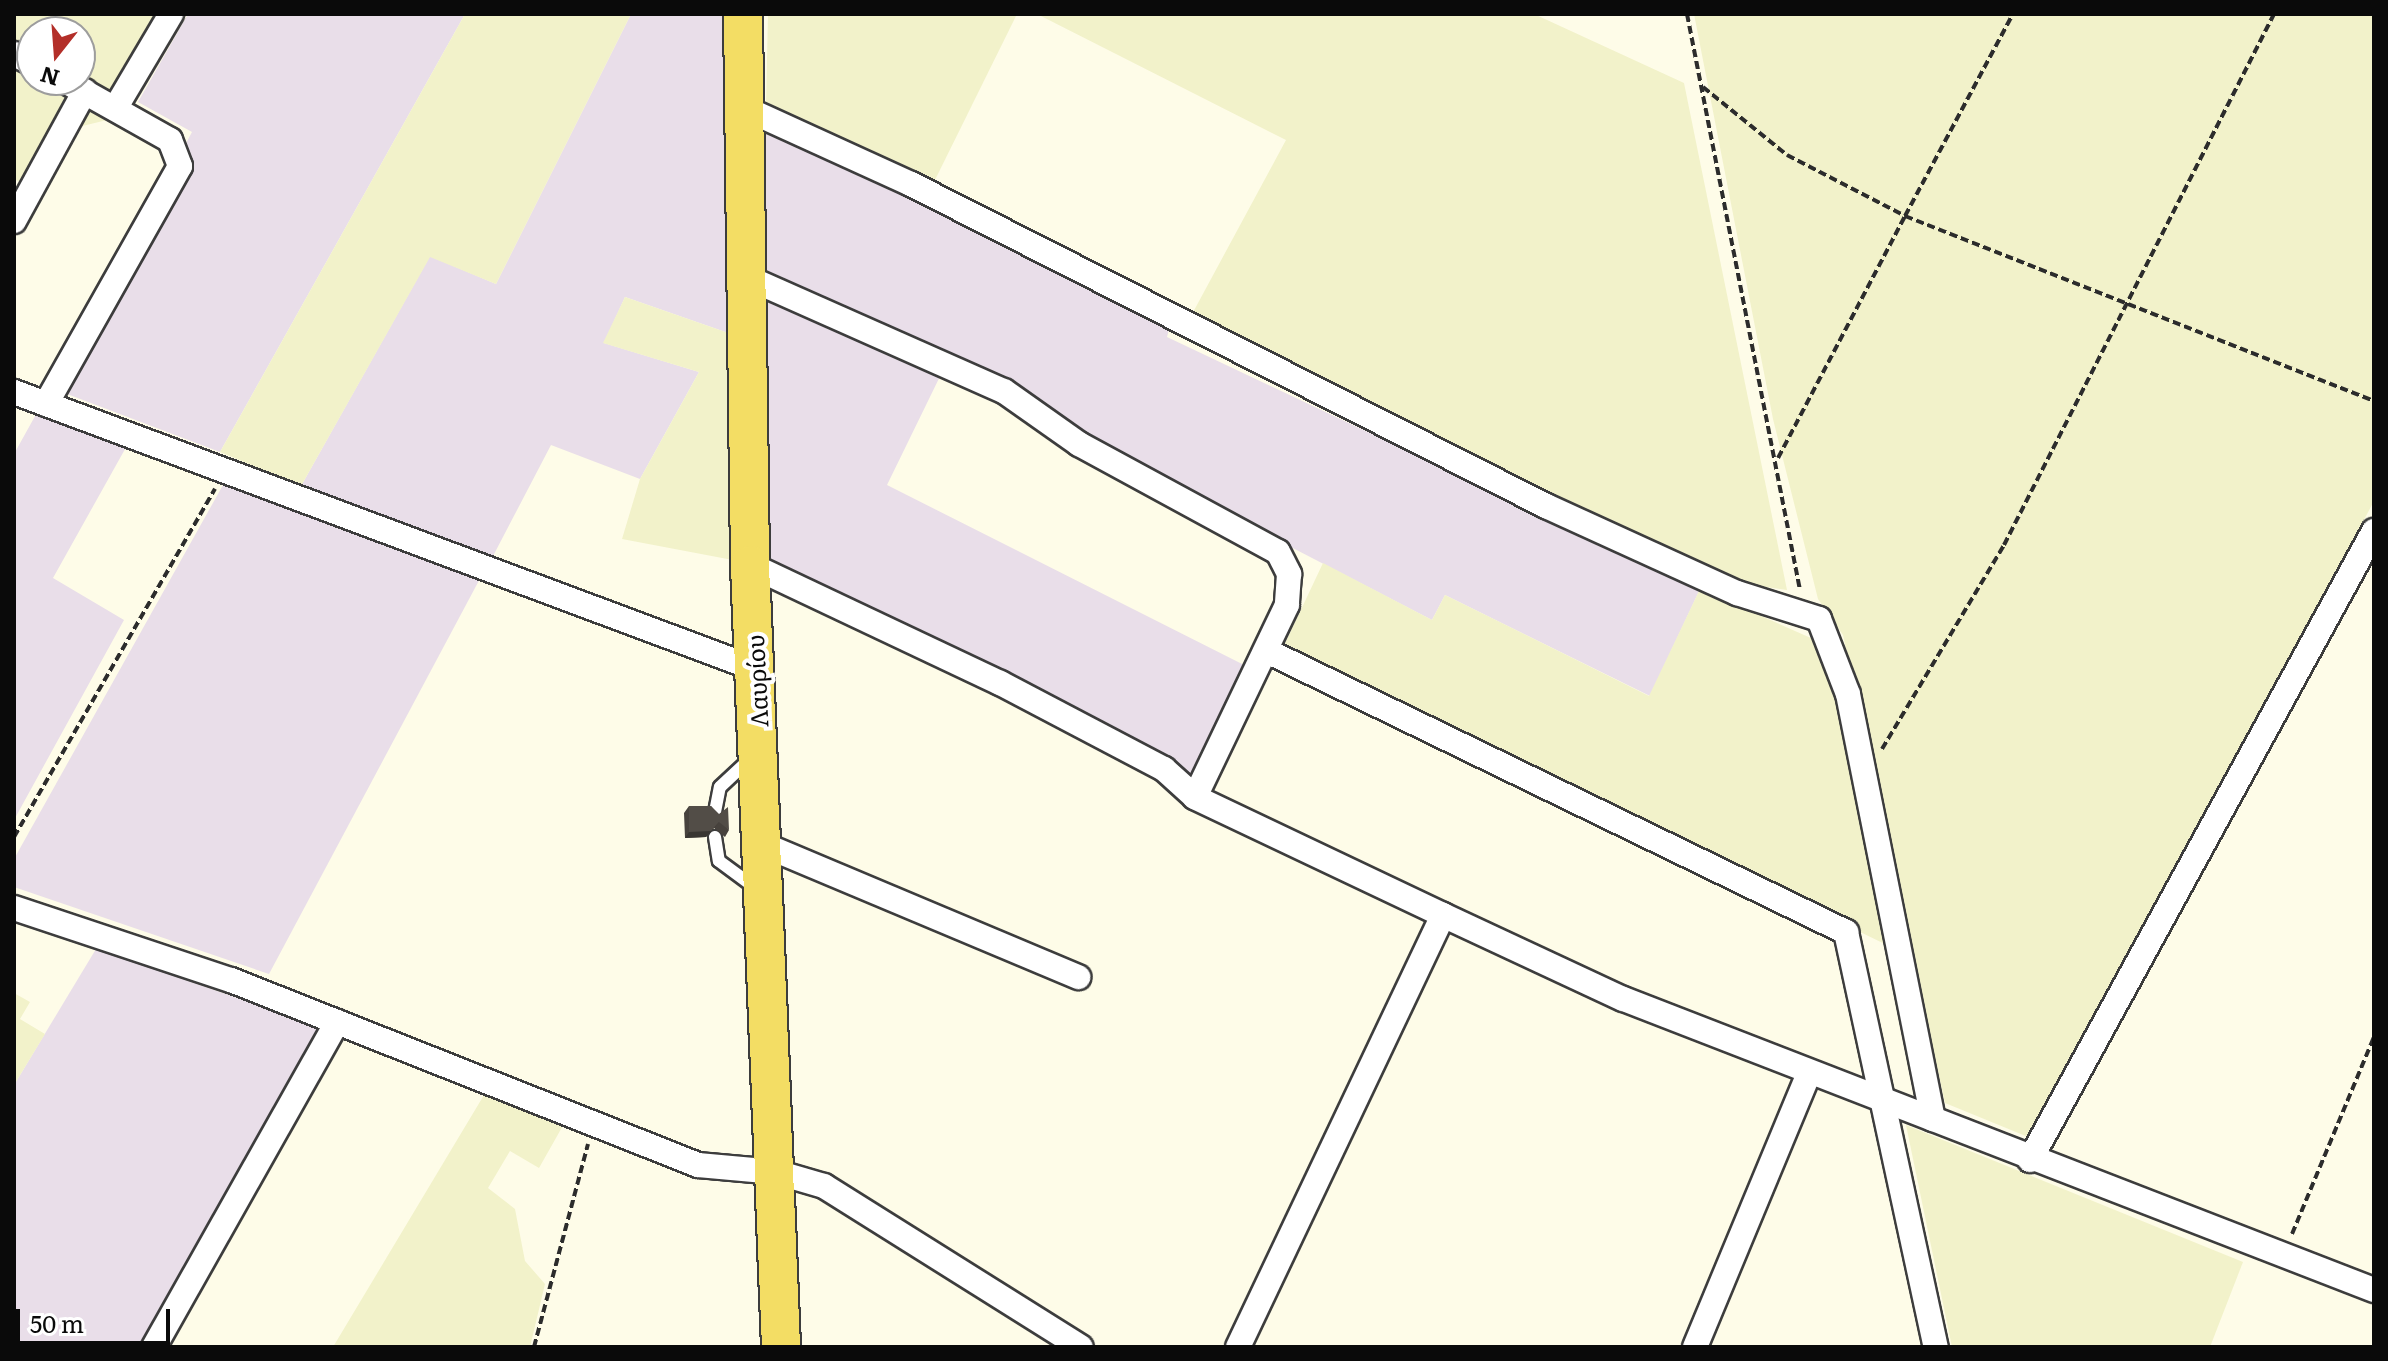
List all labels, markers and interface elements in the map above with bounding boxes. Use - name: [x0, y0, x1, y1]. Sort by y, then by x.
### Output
- north arrow: [16, 16, 96, 96]
- text: N: [36, 59, 63, 96]
- street label: Λαυρίου: [739, 634, 773, 728]
- scale bar: [20, 1293, 174, 1343]
- text: 50 m: [30, 1305, 84, 1340]

